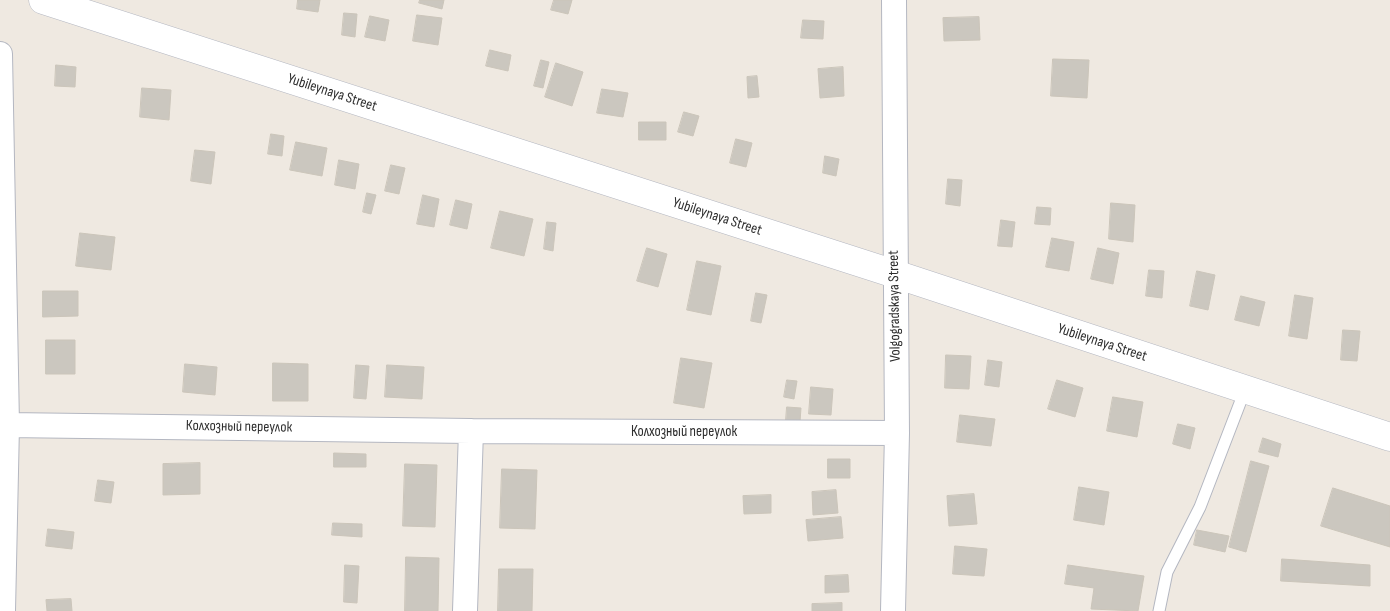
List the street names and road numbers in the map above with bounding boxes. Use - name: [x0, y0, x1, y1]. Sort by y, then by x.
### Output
- street label: Yubileynaya Street: [285, 70, 379, 116]
- street label: Yubileynaya Street: [670, 194, 764, 240]
- street label: Volgogradskaya Street: [885, 250, 905, 362]
- street label: Yubileynaya Street: [1055, 320, 1149, 366]
- street label: Колхозный переулок: [186, 417, 292, 437]
- street label: Колхозный переулок: [631, 423, 737, 441]

